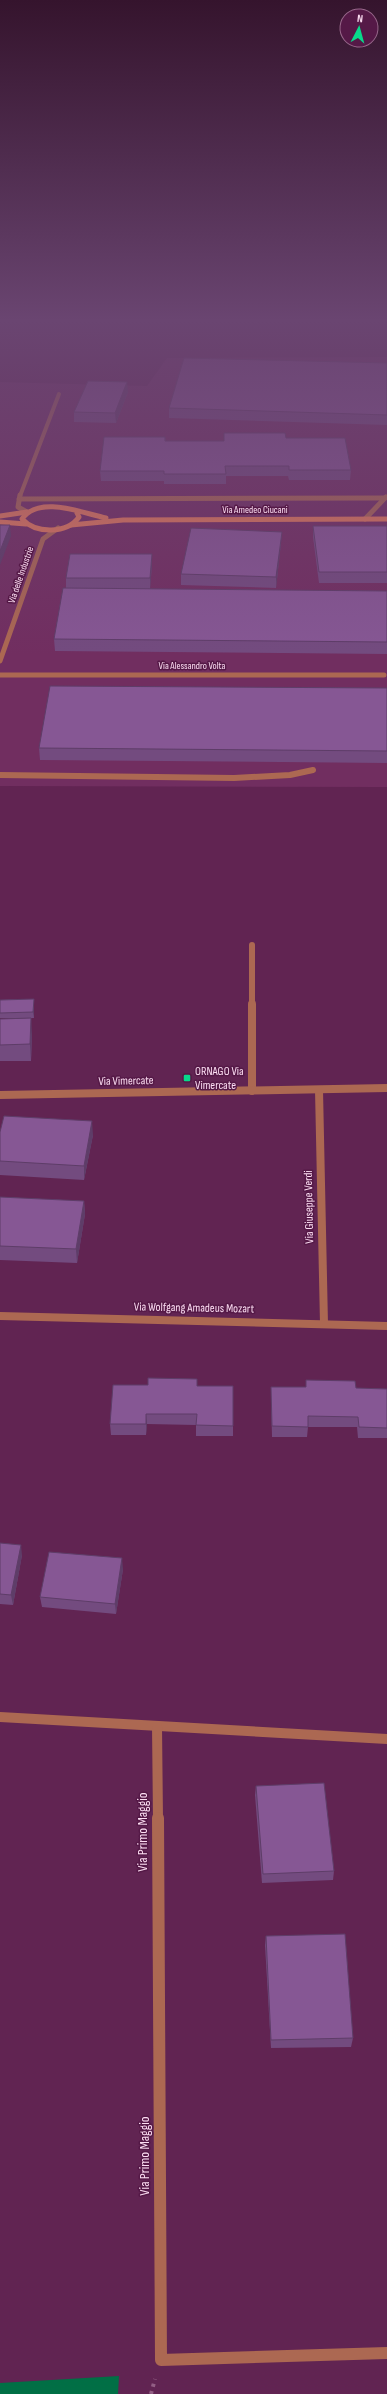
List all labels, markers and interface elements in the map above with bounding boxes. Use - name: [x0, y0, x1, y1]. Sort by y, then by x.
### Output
- north arrow: [339, 8, 379, 48]
- text: N: [356, 12, 364, 25]
- street label: Via Amedeo Ciucani: [222, 504, 288, 516]
- street label: Via delle Industrie: [6, 545, 36, 605]
- street label: Via Alessandro Volta: [159, 660, 226, 672]
- place label: ORNAGO Via Vimercate: [195, 1064, 244, 1093]
- street label: Via Vimercate: [98, 1073, 154, 1089]
- marker: ORNAGO Via Vimercate: [182, 1073, 192, 1083]
- street label: Via Giuseppe Verdi: [301, 1170, 317, 1244]
- street label: Via Wolfgang Amadeus Mozart: [134, 1299, 255, 1317]
- street label: Via Primo Maggio: [134, 1792, 151, 1872]
- street label: Via Primo Maggio: [136, 2116, 153, 2196]

